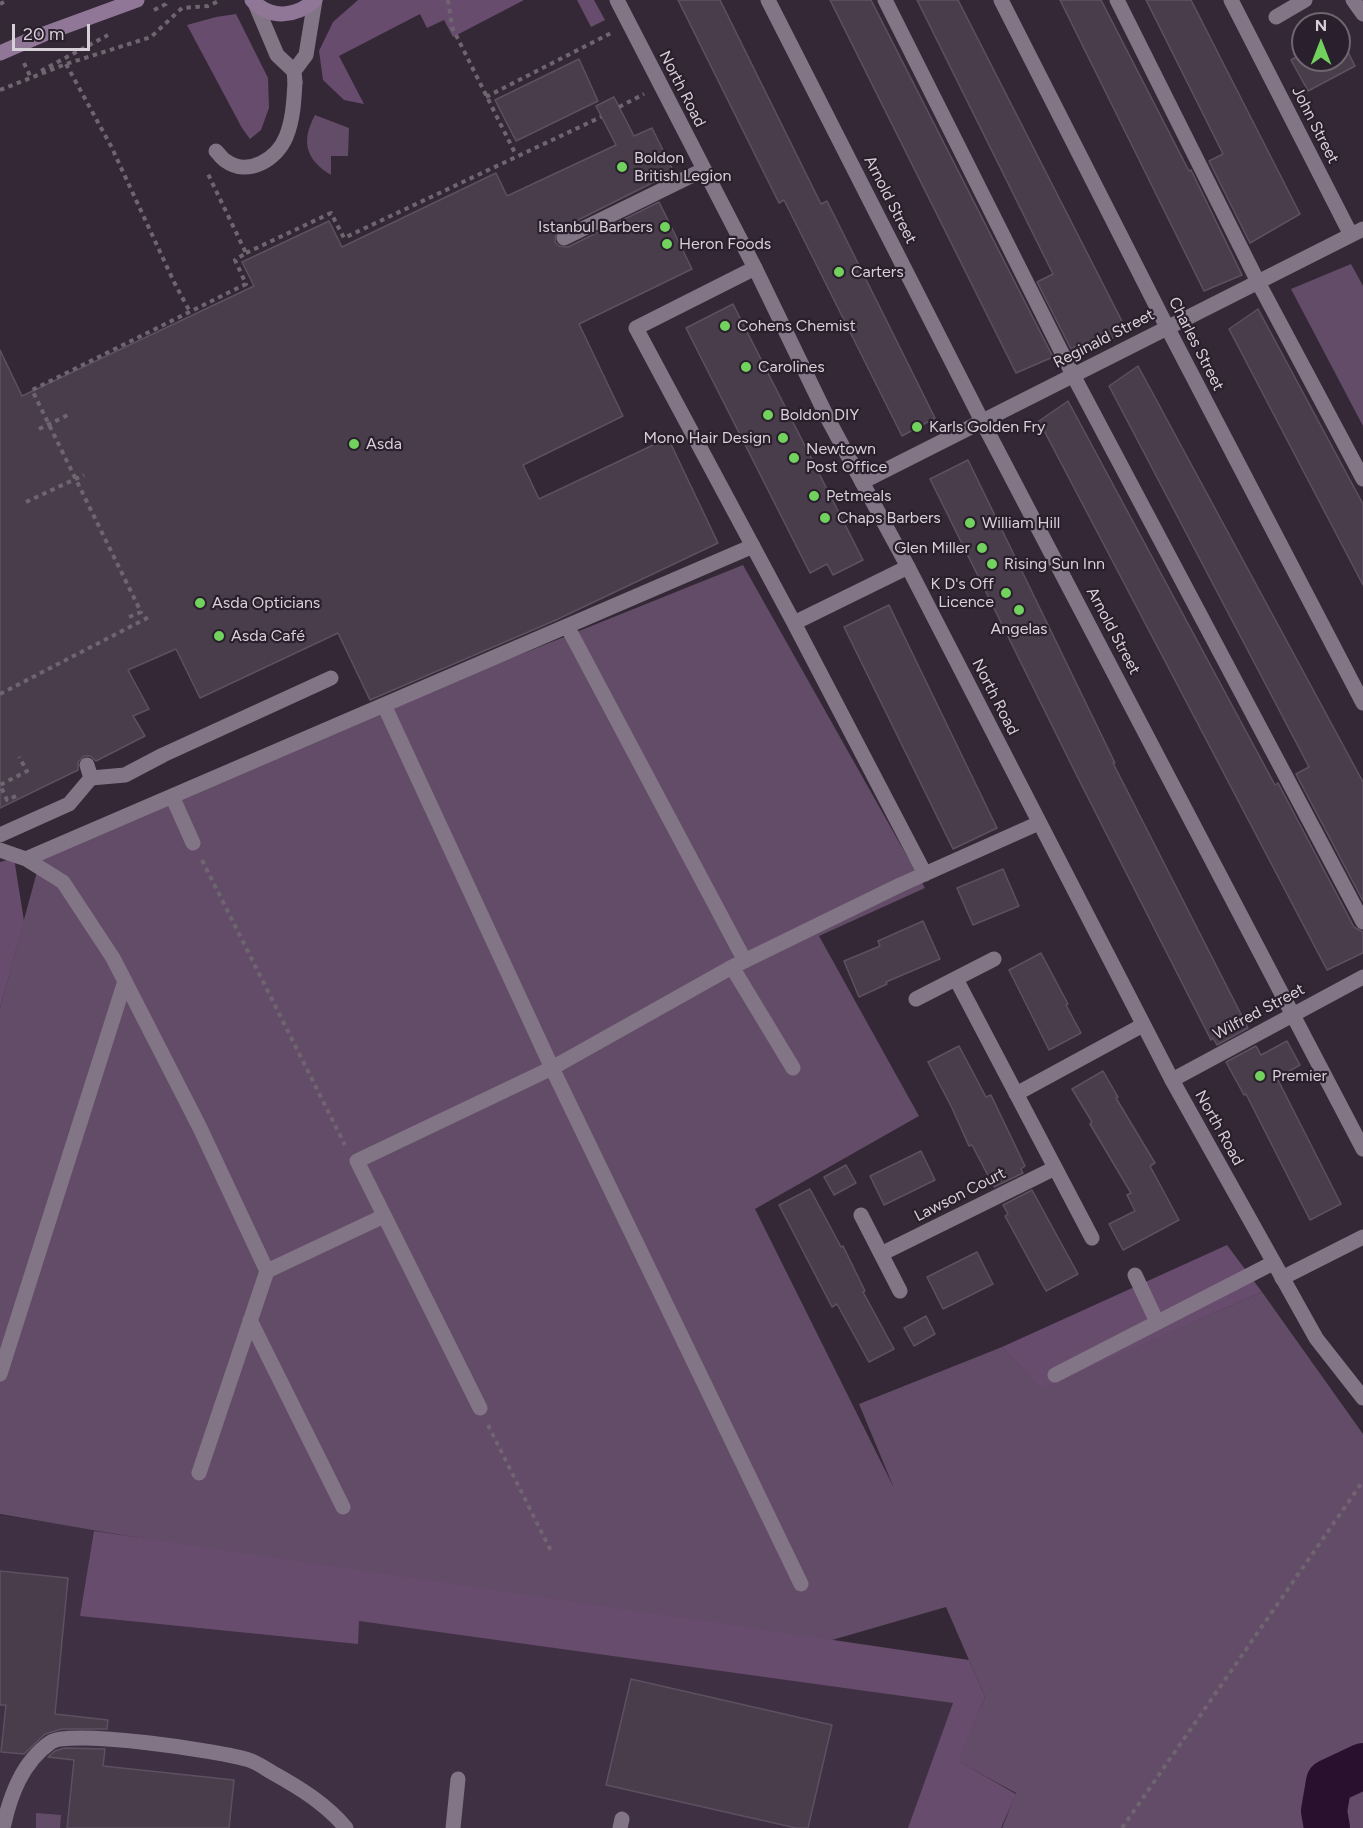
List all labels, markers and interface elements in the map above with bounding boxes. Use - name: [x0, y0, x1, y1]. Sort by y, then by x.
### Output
- scale bar: [15, 12, 93, 50]
- north arrow: [1291, 12, 1351, 72]
- text: N: [1315, 16, 1327, 35]
- text: 20 m: [23, 23, 64, 45]
- street label: North Road: [655, 48, 709, 130]
- street label: John Street: [1287, 83, 1343, 167]
- place label: Boldon British Legion: [634, 148, 731, 186]
- street label: Arnold Street: [860, 153, 920, 247]
- marker: Boldon British Legion: [615, 160, 629, 174]
- place label: Istanbul Barbers: [538, 217, 653, 237]
- marker: Istanbul Barbers: [658, 220, 672, 234]
- place label: Heron Foods: [679, 234, 771, 254]
- marker: Heron Foods: [660, 237, 674, 251]
- place label: Carters: [851, 262, 904, 282]
- marker: Carters: [832, 265, 846, 279]
- street label: Charles Street: [1164, 294, 1228, 394]
- street label: Reginald Street: [1050, 305, 1158, 373]
- place label: Cohens Chemist: [737, 316, 856, 336]
- marker: Cohens Chemist: [718, 319, 732, 333]
- place label: Carolines: [758, 357, 825, 377]
- marker: Carolines: [739, 360, 753, 374]
- place label: Boldon DIY: [780, 405, 859, 425]
- marker: Boldon DIY: [761, 408, 775, 422]
- place label: Karls Golden Fry: [929, 417, 1045, 437]
- marker: Karls Golden Fry: [910, 420, 924, 434]
- place label: Mono Hair Design: [644, 428, 771, 448]
- marker: Mono Hair Design: [776, 431, 790, 445]
- place label: Asda: [366, 434, 402, 454]
- marker: Asda: [347, 437, 361, 451]
- place label: Newtown Post Office: [806, 439, 887, 477]
- marker: Newtown Post Office: [787, 451, 801, 465]
- place label: Petmeals: [826, 486, 891, 506]
- marker: Petmeals: [807, 489, 821, 503]
- place label: Chaps Barbers: [837, 508, 941, 528]
- marker: Chaps Barbers: [818, 511, 832, 525]
- place label: William Hill: [982, 513, 1060, 533]
- marker: William Hill: [963, 516, 977, 530]
- place label: Glen Miller: [894, 538, 970, 558]
- marker: Glen Miller: [975, 541, 989, 555]
- place label: Rising Sun Inn: [1004, 554, 1105, 574]
- marker: Rising Sun Inn: [985, 557, 999, 571]
- place label: K D's Off Licence: [930, 574, 994, 612]
- street label: Arnold Street: [1082, 584, 1144, 678]
- marker: K D's Off Licence: [999, 586, 1013, 600]
- place label: Asda Opticians: [212, 593, 320, 613]
- marker: Asda Opticians: [193, 596, 207, 610]
- marker: Angelas: [1012, 603, 1026, 617]
- place label: Angelas: [990, 619, 1048, 639]
- place label: Asda Café: [231, 626, 305, 646]
- marker: Asda Café: [212, 629, 226, 643]
- street label: North Road: [968, 656, 1022, 738]
- street label: Wilfred Street: [1210, 980, 1308, 1044]
- place label: Premier: [1272, 1066, 1327, 1086]
- marker: Premier: [1253, 1069, 1267, 1083]
- street label: North Road: [1191, 1087, 1247, 1169]
- street label: Lawson Court: [911, 1164, 1009, 1226]

